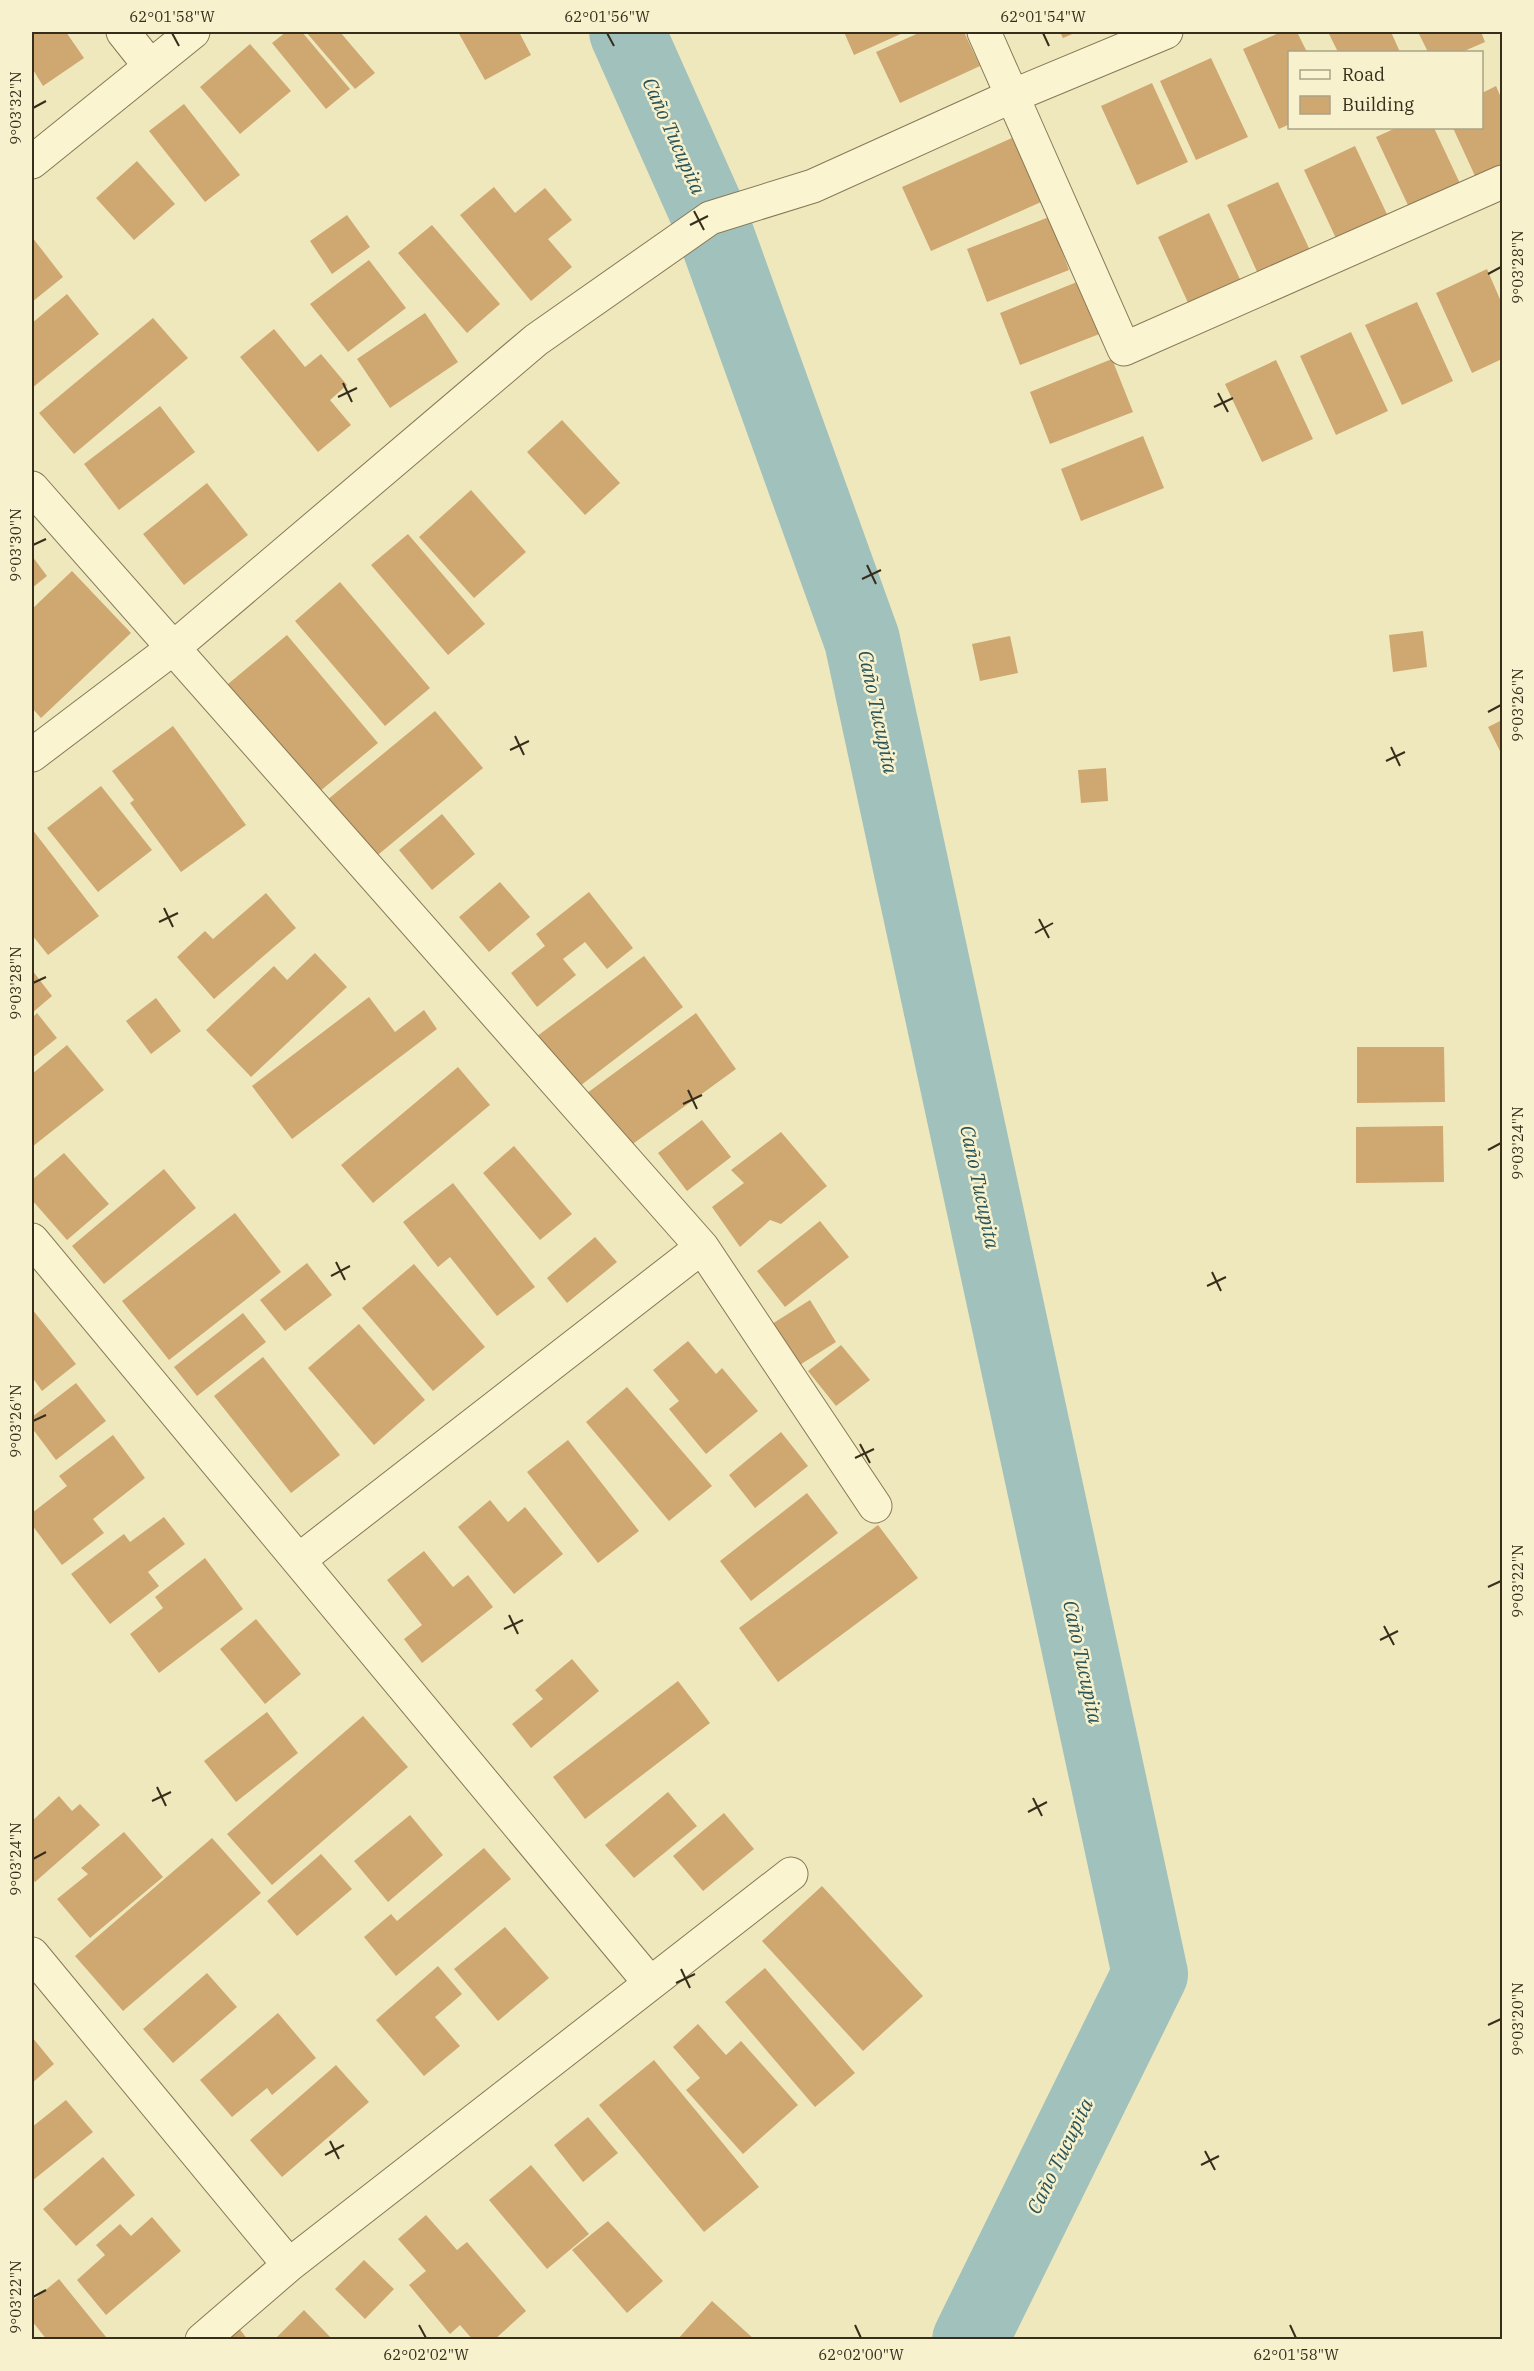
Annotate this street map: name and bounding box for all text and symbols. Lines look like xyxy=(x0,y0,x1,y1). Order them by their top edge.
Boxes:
text: 62°01'58"W xyxy=(129,7,215,26)
text: 62°01'56"W xyxy=(564,7,650,26)
text: 62°01'54"W xyxy=(1000,7,1086,26)
legend xyxy=(1288,51,1483,129)
text: Road xyxy=(1342,63,1385,86)
text: 9°03'32"N xyxy=(6,71,25,145)
water label: Caño Tucupita xyxy=(637,73,712,199)
text: Building xyxy=(1342,93,1414,116)
text: 9°03'28"N xyxy=(1508,230,1527,304)
text: 9°03'30"N xyxy=(6,508,25,582)
water label: Caño Tucupita xyxy=(852,648,905,776)
text: 9°03'26"N xyxy=(1508,668,1527,742)
text: 9°03'28"N xyxy=(6,946,25,1020)
text: 9°03'24"N xyxy=(1508,1106,1527,1180)
water label: Caño Tucupita xyxy=(954,1123,1007,1251)
text: 9°03'26"N xyxy=(6,1384,25,1458)
text: 9°03'22"N xyxy=(1508,1544,1527,1618)
water label: Caño Tucupita xyxy=(1057,1598,1110,1726)
text: 9°03'24"N xyxy=(6,1822,25,1896)
text: 9°03'20"N xyxy=(1508,1982,1527,2056)
water label: Caño Tucupita xyxy=(1020,2093,1099,2218)
text: 9°03'22"N xyxy=(6,2260,25,2334)
text: 62°02'02"W xyxy=(383,2345,469,2364)
text: 62°02'00"W xyxy=(818,2345,904,2364)
text: 62°01'58"W xyxy=(1253,2345,1339,2364)

